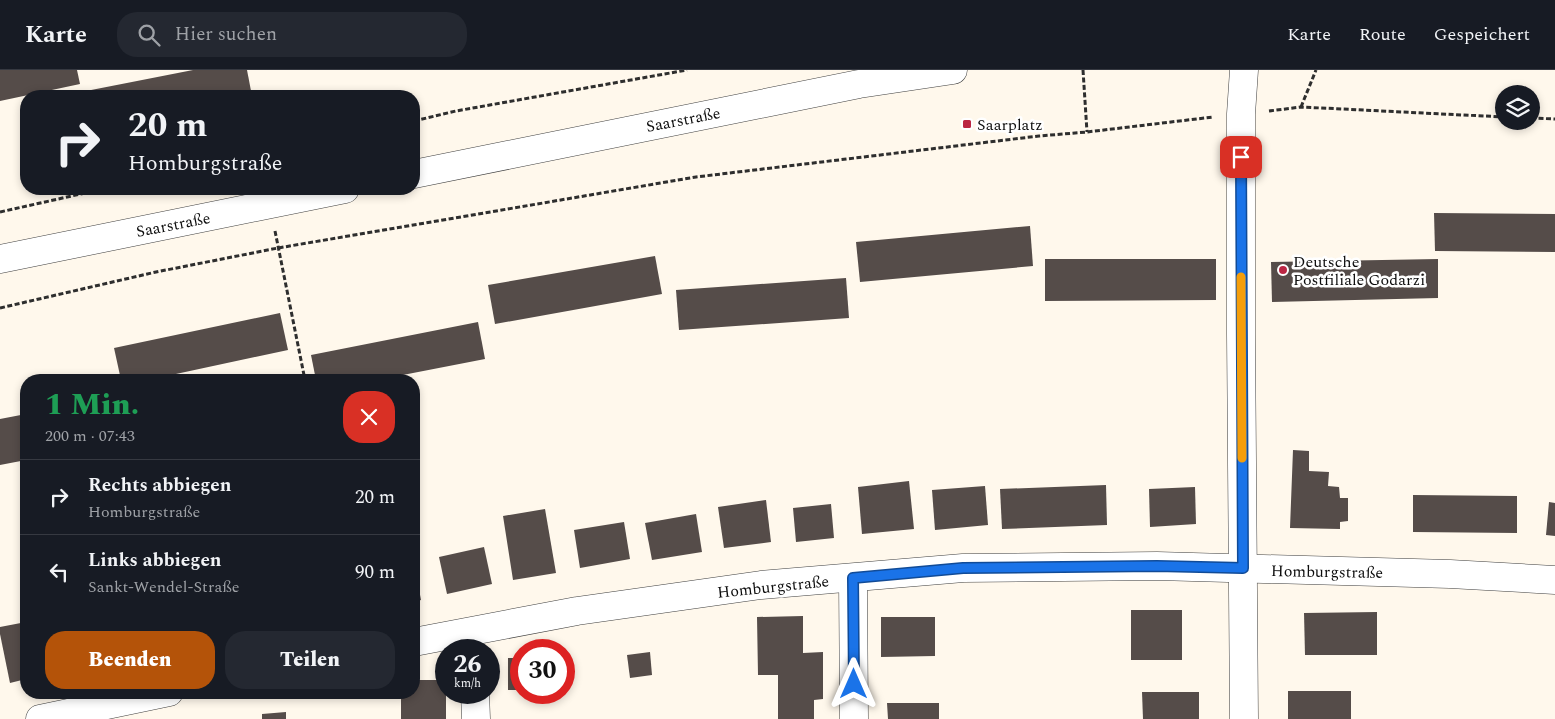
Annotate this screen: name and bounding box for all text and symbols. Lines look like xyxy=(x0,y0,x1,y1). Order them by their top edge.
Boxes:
search box xyxy=(117,12,467,57)
text: Karte xyxy=(25,17,87,53)
text: Hier suchen xyxy=(175,20,277,49)
icon: search xyxy=(135,21,163,49)
text: Karte xyxy=(1287,21,1331,48)
text: Route xyxy=(1359,21,1406,48)
text: Gespeichert xyxy=(1434,21,1530,48)
map controls xyxy=(1495,85,1540,130)
button: layers xyxy=(1495,85,1540,130)
text: 20 m xyxy=(128,99,208,152)
street label: Saarstraße xyxy=(644,101,722,139)
icon: right xyxy=(45,110,110,175)
place label: Saarplatz xyxy=(977,113,1043,137)
marker: Saarplatz xyxy=(961,118,973,130)
pin xyxy=(1220,136,1262,178)
icon: arrive xyxy=(1227,143,1255,171)
text: Homburgstraße xyxy=(128,147,283,180)
street label: Saarstraße xyxy=(134,206,212,244)
place label: Deutsche Postfiliale Godarzi xyxy=(1293,250,1425,292)
marker: Deutsche Postfiliale Godarzi xyxy=(1277,264,1289,276)
text: 1 Min. xyxy=(45,382,139,428)
button: close xyxy=(343,391,395,443)
text: 200 m · 07:43 xyxy=(45,424,135,448)
text: Rechts abbiegen xyxy=(88,471,232,500)
icon: right xyxy=(45,483,73,511)
text: 20 m xyxy=(355,483,395,512)
text: Homburgstraße xyxy=(88,500,200,524)
text: Links abbiegen xyxy=(88,546,222,575)
icon: left xyxy=(45,558,73,586)
text: 90 m xyxy=(355,558,395,587)
street label: Homburgstraße xyxy=(1271,559,1383,585)
street label: Homburgstraße xyxy=(716,569,830,605)
text: Sankt-Wendel-Straße xyxy=(88,575,240,599)
button: Beenden xyxy=(45,631,215,689)
button: Teilen xyxy=(225,631,395,689)
speed limit sign: 30 xyxy=(510,639,575,704)
text: 26 xyxy=(453,646,482,684)
position arrow xyxy=(827,657,879,709)
text: km/h xyxy=(454,674,481,693)

